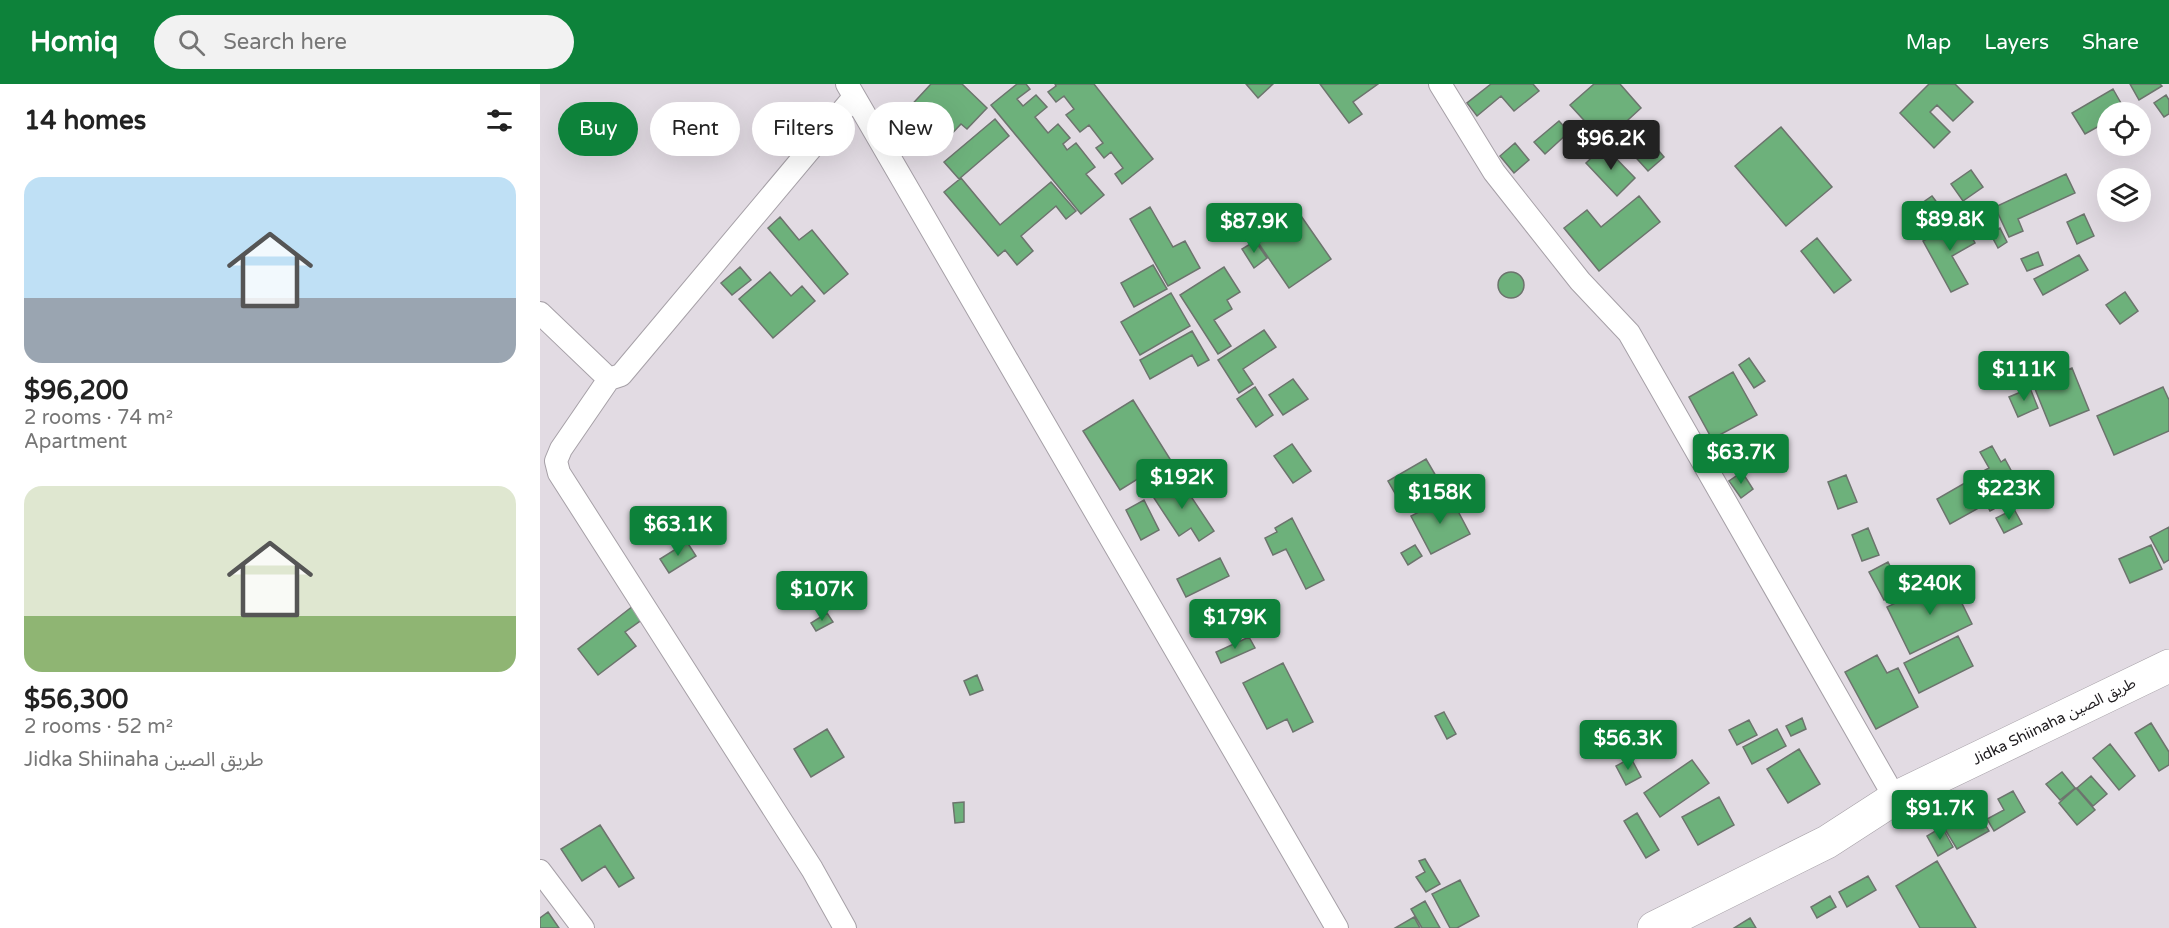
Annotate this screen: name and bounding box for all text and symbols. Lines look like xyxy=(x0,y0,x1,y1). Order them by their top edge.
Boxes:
search box xyxy=(154,15,574,69)
text: Homiq xyxy=(30,25,118,59)
icon: search xyxy=(175,26,208,59)
text: Search here xyxy=(223,29,347,55)
text: Map xyxy=(1906,30,1951,55)
text: Layers xyxy=(1984,30,2049,55)
text: Share xyxy=(2082,30,2139,55)
chip: Buy xyxy=(558,102,638,156)
chip: Rent xyxy=(650,102,740,156)
chip: Filters xyxy=(752,102,855,156)
chip: New xyxy=(867,102,954,156)
map controls xyxy=(2097,102,2151,222)
button: locate xyxy=(2097,102,2151,156)
icon: filters xyxy=(483,104,516,137)
text: 14 homes xyxy=(24,105,146,136)
pin: $96.2K xyxy=(1562,120,1660,171)
text: $96.2K xyxy=(1577,127,1645,151)
button: layers xyxy=(2097,168,2151,222)
pin: $89.8K xyxy=(1901,201,1999,252)
pin: $87.9K xyxy=(1205,203,1303,254)
text: $89.8K xyxy=(1916,208,1984,232)
text: $87.9K xyxy=(1220,210,1288,234)
icon: home xyxy=(216,216,324,324)
pin: $111K xyxy=(1982,351,2066,402)
text: $111K xyxy=(1992,358,2056,382)
text: $96,200 xyxy=(24,375,128,406)
text: 2 rooms · 74 m² xyxy=(24,406,173,430)
text: Apartment xyxy=(24,430,127,454)
pin: $63.7K xyxy=(1692,434,1790,485)
text: $63.7K xyxy=(1707,441,1775,465)
pin: $192K xyxy=(1140,459,1224,510)
text: $192K xyxy=(1150,466,1214,490)
pin: $223K xyxy=(1967,470,2051,521)
pin: $158K xyxy=(1398,474,1482,525)
text: $223K xyxy=(1977,477,2041,501)
text: $158K xyxy=(1408,481,1472,505)
pin: $63.1K xyxy=(629,506,727,557)
text: $63.1K xyxy=(644,513,712,537)
icon: home xyxy=(216,525,324,633)
pin: $240K xyxy=(1888,565,1972,616)
pin: $107K xyxy=(780,571,864,622)
text: $240K xyxy=(1898,572,1962,596)
text: $107K xyxy=(790,578,854,602)
pin: $179K xyxy=(1193,599,1277,650)
text: $179K xyxy=(1203,606,1267,630)
street label: Jidka Shiinaha طريق الصين xyxy=(1969,674,2139,769)
text: $56,300 xyxy=(24,684,128,715)
text: 2 rooms · 52 m² xyxy=(24,715,173,739)
pin: $56.3K xyxy=(1579,720,1677,771)
text: $56.3K xyxy=(1594,727,1662,751)
text: Jidka Shiinaha طريق الصين xyxy=(24,748,264,772)
pin: $91.7K xyxy=(1891,790,1989,841)
text: $91.7K xyxy=(1906,797,1974,821)

